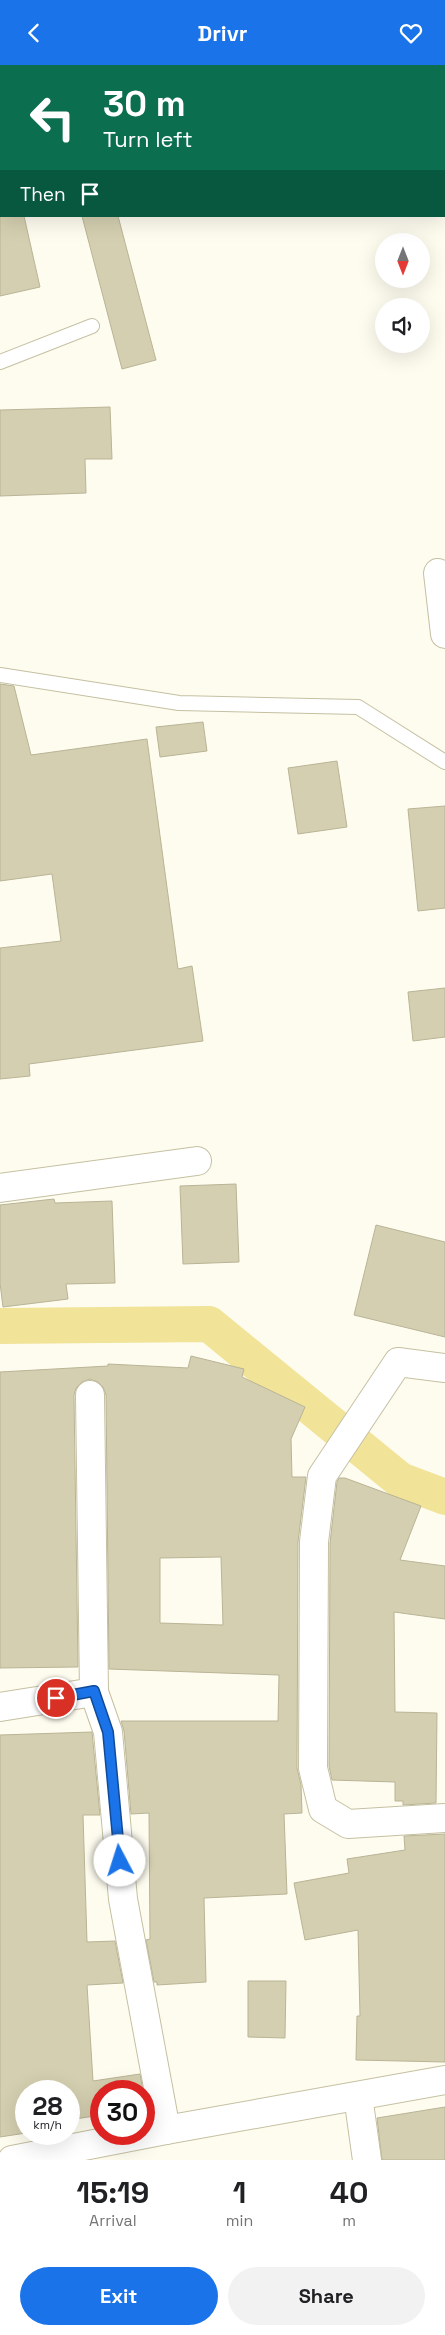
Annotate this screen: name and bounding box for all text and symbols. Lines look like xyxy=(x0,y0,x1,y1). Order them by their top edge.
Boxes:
icon: back xyxy=(20,19,48,47)
text: Drivr xyxy=(198,19,247,47)
icon: heart xyxy=(397,19,425,47)
text: 30 m xyxy=(103,82,186,126)
icon: left xyxy=(20,85,85,150)
text: Turn left xyxy=(103,125,193,153)
icon: arrive xyxy=(76,180,104,208)
text: Then xyxy=(20,182,66,207)
north arrow xyxy=(375,233,430,287)
map controls xyxy=(375,233,430,353)
button: sound xyxy=(375,298,430,353)
pin xyxy=(35,1677,77,1719)
icon: arrive xyxy=(42,1684,70,1712)
position arrow xyxy=(93,1834,145,1886)
speed limit sign: 30 xyxy=(90,2080,155,2145)
text: 28 xyxy=(33,2090,62,2122)
text: km/h xyxy=(33,2117,62,2133)
text: 15:19 xyxy=(77,2173,149,2212)
text: 1 xyxy=(233,2173,246,2212)
text: 40 xyxy=(330,2173,368,2212)
text: Arrival xyxy=(89,2210,137,2231)
text: min xyxy=(226,2210,253,2231)
text: m xyxy=(342,2210,356,2231)
button: Exit xyxy=(20,2267,218,2325)
button: Share xyxy=(228,2267,425,2325)

